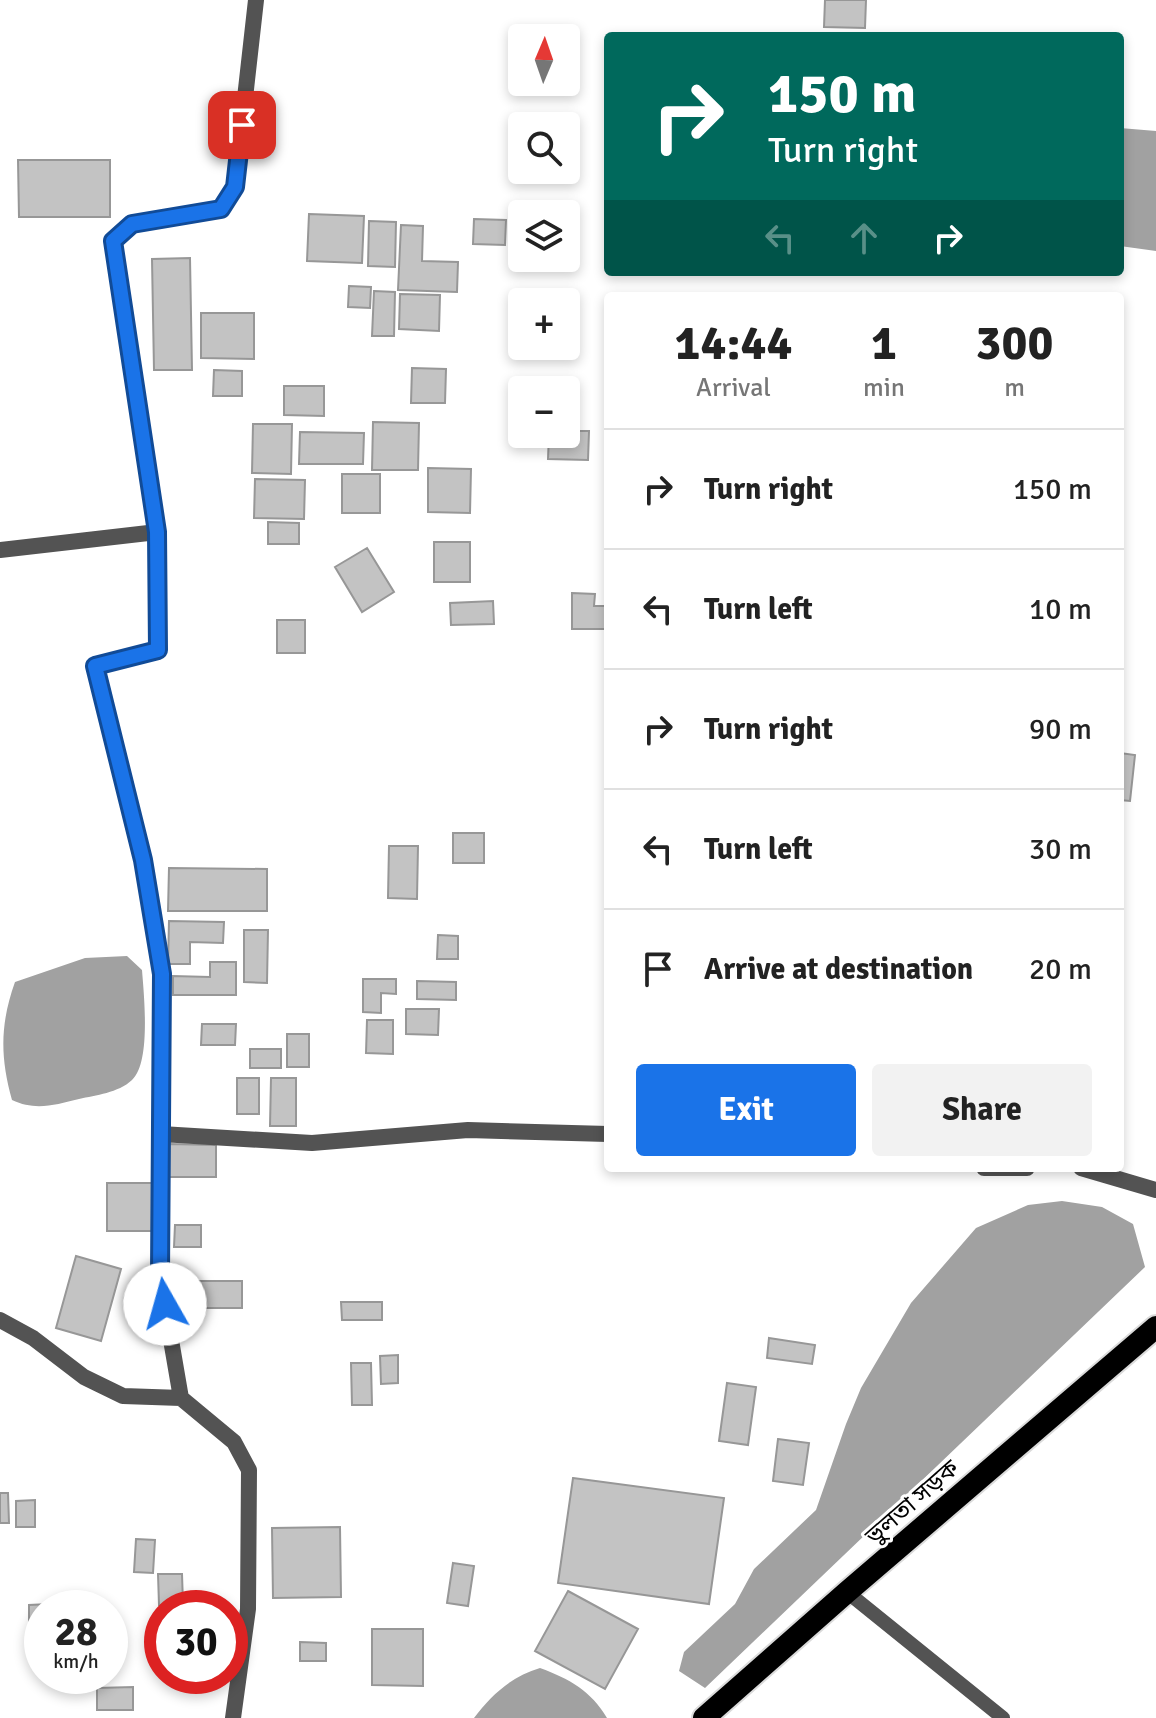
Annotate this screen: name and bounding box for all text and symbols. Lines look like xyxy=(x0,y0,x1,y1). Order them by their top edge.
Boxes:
north arrow xyxy=(508,24,580,96)
map controls xyxy=(508,24,580,448)
text: 150 m xyxy=(768,59,916,128)
icon: right xyxy=(636,64,740,168)
pin xyxy=(208,91,276,159)
icon: arrive xyxy=(220,103,264,147)
button: search xyxy=(508,112,580,184)
text: Turn right xyxy=(768,128,918,173)
button: layers xyxy=(508,200,580,272)
icon: left xyxy=(758,216,802,260)
icon: ahead xyxy=(842,216,886,260)
icon: right xyxy=(926,216,970,260)
button: + xyxy=(508,288,580,360)
text: 14:44 xyxy=(675,314,792,373)
text: 1 xyxy=(871,314,897,373)
text: 300 xyxy=(976,314,1053,373)
text: Arrival xyxy=(696,372,771,404)
text: min xyxy=(863,372,905,404)
text: m xyxy=(1004,372,1025,404)
button: − xyxy=(508,376,580,448)
icon: right xyxy=(636,467,680,511)
text: Turn right xyxy=(704,471,833,508)
text: 150 m xyxy=(1013,471,1092,508)
icon: left xyxy=(636,587,680,631)
text: Turn left xyxy=(704,591,813,628)
text: 10 m xyxy=(1029,591,1092,628)
icon: right xyxy=(636,707,680,751)
text: Turn right xyxy=(704,711,833,748)
text: 90 m xyxy=(1029,711,1092,748)
icon: left xyxy=(636,827,680,871)
text: Turn left xyxy=(704,831,813,868)
text: 30 m xyxy=(1029,831,1092,868)
icon: arrive xyxy=(636,947,680,991)
text: Arrive at destination xyxy=(704,951,973,988)
text: 20 m xyxy=(1029,951,1092,988)
button: Exit xyxy=(636,1064,856,1156)
button: Share xyxy=(872,1064,1092,1156)
position arrow xyxy=(123,1262,207,1346)
street label: ভুলতা সড়ক xyxy=(858,1453,965,1552)
speed limit sign: 30 xyxy=(144,1590,248,1694)
text: 28 xyxy=(54,1607,98,1657)
text: km/h xyxy=(53,1649,99,1674)

